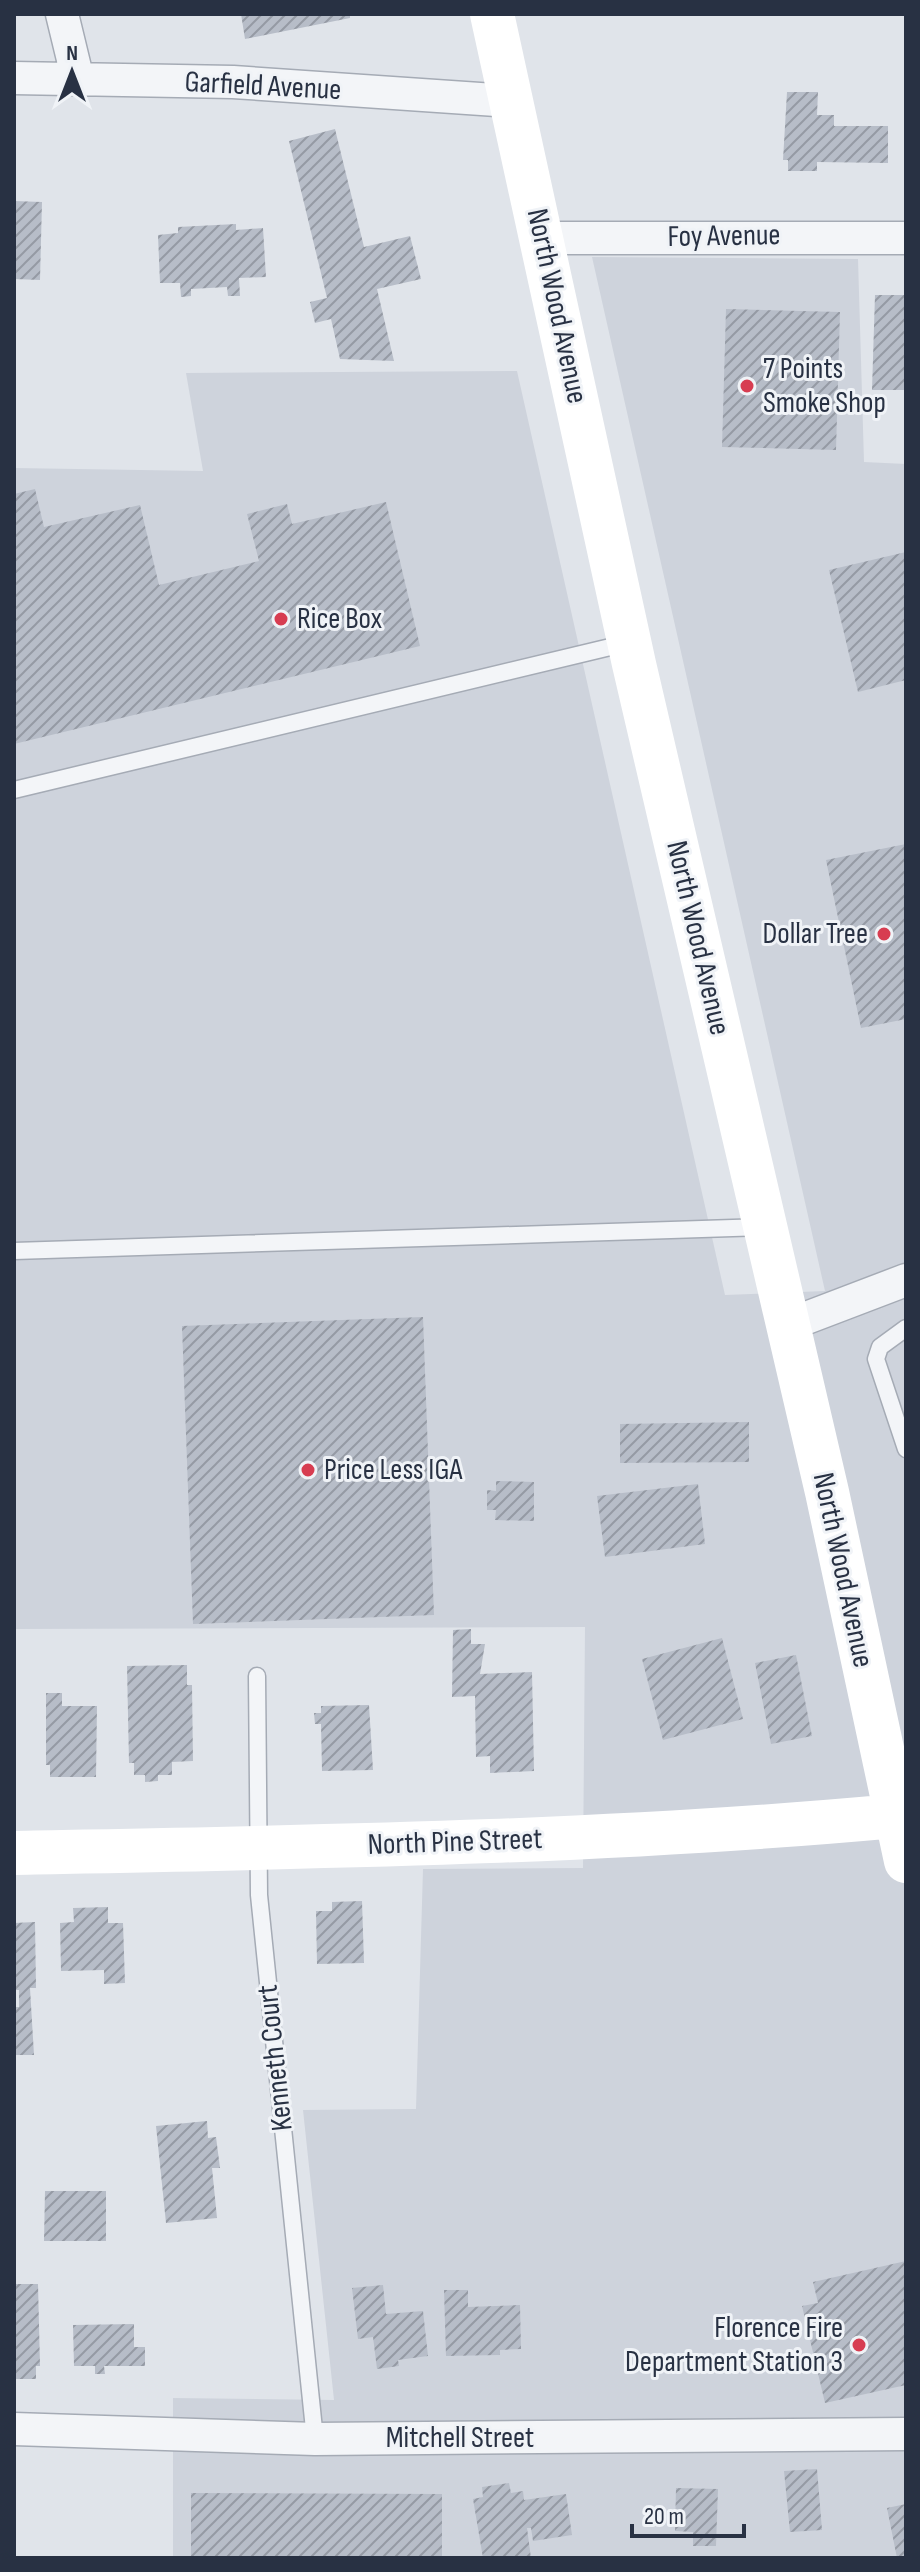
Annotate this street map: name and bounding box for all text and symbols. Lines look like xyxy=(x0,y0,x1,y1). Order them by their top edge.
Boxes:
north arrow xyxy=(32,32,112,112)
text: N xyxy=(66,40,78,67)
street label: Garfield Avenue xyxy=(184,64,342,108)
street label: North Wood Avenue xyxy=(519,205,595,407)
street label: Foy Avenue xyxy=(667,217,781,255)
place label: 7 Points Smoke Shop xyxy=(763,351,886,421)
marker: 7 Points Smoke Shop xyxy=(738,377,756,395)
place label: Rice Box xyxy=(297,601,382,637)
marker: Rice Box xyxy=(272,610,290,628)
street label: North Wood Avenue xyxy=(658,837,738,1039)
place label: Dollar Tree xyxy=(762,916,868,952)
marker: Dollar Tree xyxy=(875,925,893,943)
place label: Price Less IGA xyxy=(324,1452,462,1488)
marker: Price Less IGA xyxy=(299,1461,317,1479)
street label: North Wood Avenue xyxy=(805,1469,881,1671)
street label: North Pine Street xyxy=(367,1821,543,1863)
street label: Kenneth Court xyxy=(249,1983,301,2133)
place label: Florence Fire Department Station 3 xyxy=(625,2310,843,2380)
marker: Florence Fire Department Station 3 xyxy=(850,2336,868,2354)
street label: Mitchell Street xyxy=(386,2420,534,2456)
scale bar xyxy=(632,2488,744,2538)
text: 20 m xyxy=(644,2502,684,2531)

